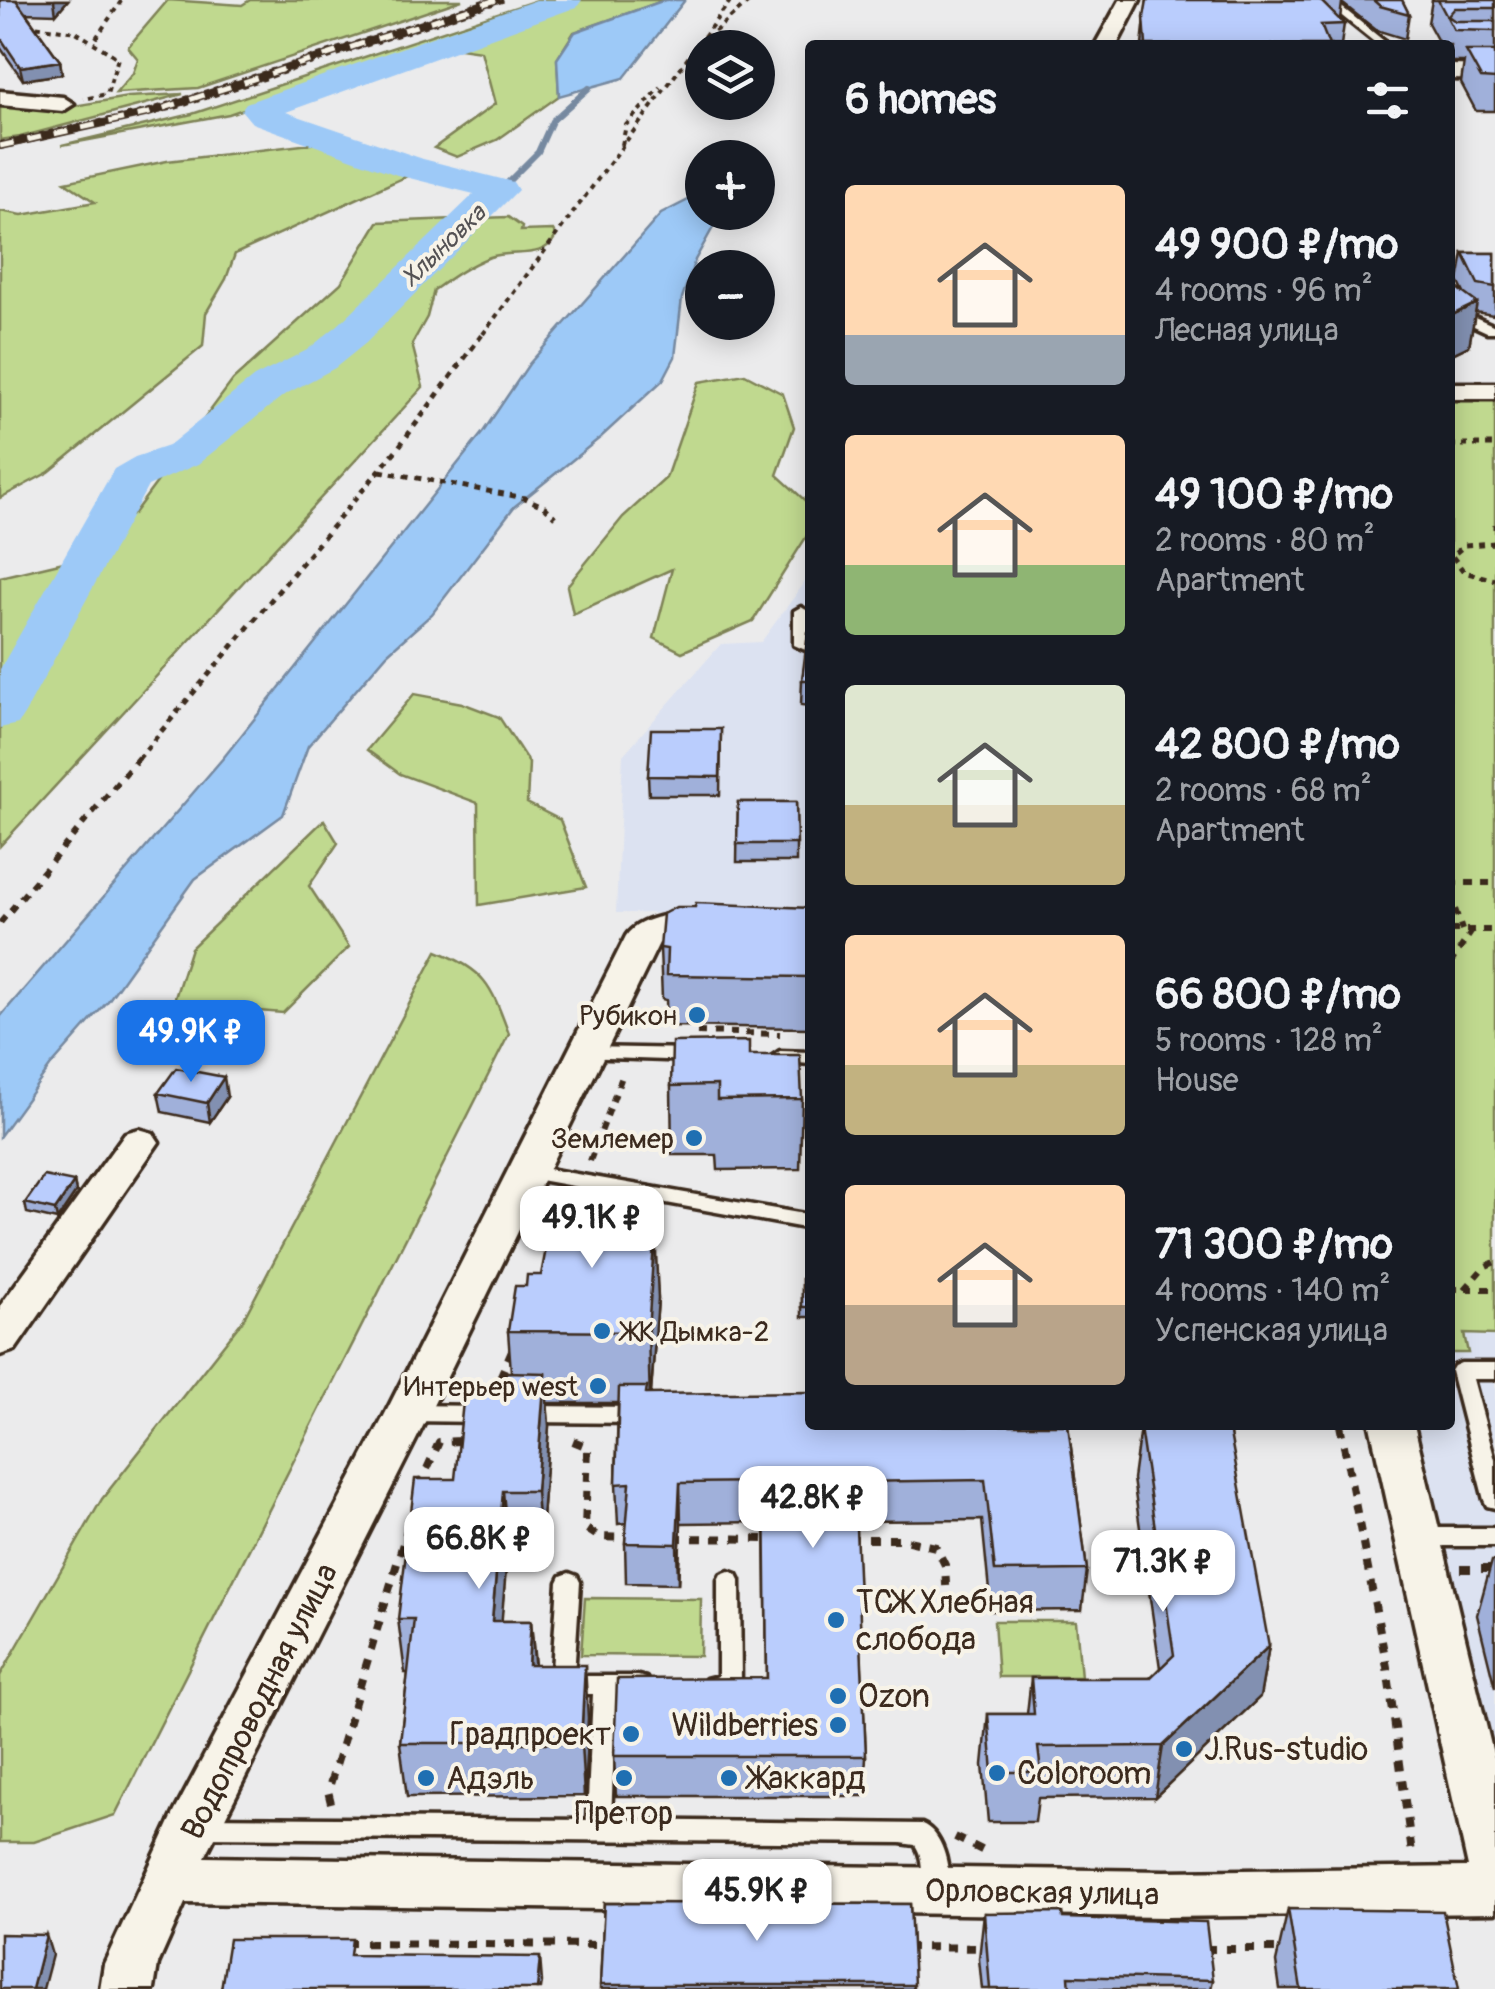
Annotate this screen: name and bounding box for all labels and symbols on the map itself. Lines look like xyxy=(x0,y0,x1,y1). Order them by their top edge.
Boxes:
water label: Хлыновка xyxy=(395,197,494,294)
place label: Рубикон xyxy=(579,999,677,1034)
pin: 49.9K ₽ xyxy=(99,1000,283,1085)
marker: Рубикон xyxy=(686,1004,708,1026)
place label: Землемер xyxy=(551,1122,674,1157)
marker: Землемер xyxy=(683,1127,705,1149)
pin: 49.1K ₽ xyxy=(500,1186,684,1271)
place label: ЖК Дымка-2 xyxy=(618,1315,769,1350)
marker: ЖК Дымка-2 xyxy=(591,1320,613,1342)
place label: Интерьер west xyxy=(404,1370,579,1405)
marker: Интерьер west xyxy=(587,1375,609,1397)
pin: 42.8K ₽ xyxy=(721,1466,905,1551)
pin: 66.8K ₽ xyxy=(387,1507,571,1592)
pin: 71.3K ₽ xyxy=(1071,1530,1255,1615)
street label: Водопроводная улица xyxy=(173,1557,347,1846)
place label: ТСЖ Хлебная слобода xyxy=(856,1583,1034,1660)
marker: ТСЖ Хлебная слобода xyxy=(825,1609,847,1631)
place label: Ozon xyxy=(858,1677,930,1717)
marker: Ozon xyxy=(827,1685,849,1707)
place label: Wildberries xyxy=(672,1706,818,1746)
marker: Wildberries xyxy=(827,1714,849,1736)
place label: Градпроект xyxy=(450,1715,611,1755)
marker: Градпроект xyxy=(620,1723,642,1745)
place label: J.Rus-studio xyxy=(1204,1730,1368,1770)
marker: J.Rus-studio xyxy=(1173,1738,1195,1760)
place label: Coloroom xyxy=(1017,1754,1151,1794)
place label: Адэль xyxy=(446,1759,535,1799)
place label: Жаккард xyxy=(744,1759,865,1799)
marker: Coloroom xyxy=(986,1762,1008,1784)
marker: Адэль xyxy=(415,1767,437,1789)
marker: Претор xyxy=(613,1767,635,1789)
marker: Жаккард xyxy=(718,1767,740,1789)
place label: Претор xyxy=(575,1794,673,1834)
pin: 45.9K ₽ xyxy=(665,1859,849,1944)
street label: Орловская улица xyxy=(924,1871,1160,1915)

